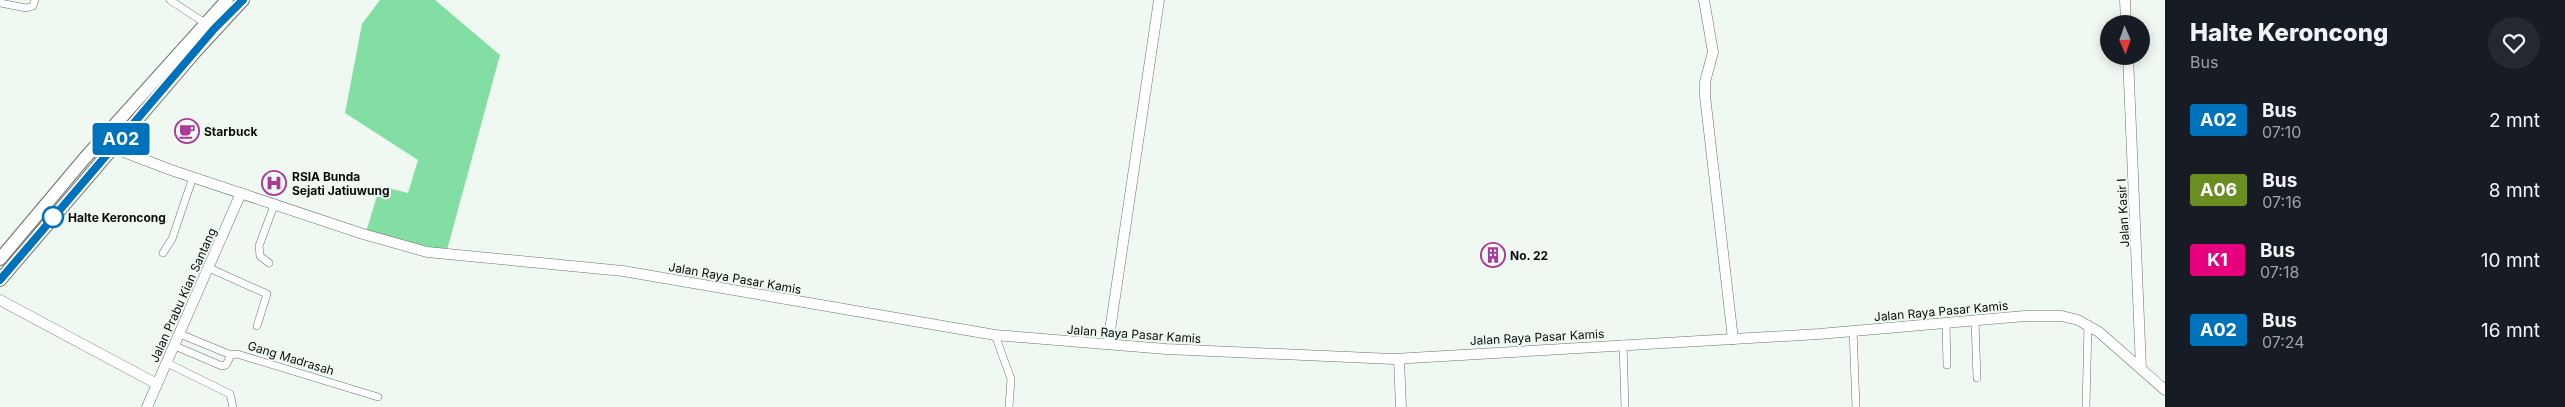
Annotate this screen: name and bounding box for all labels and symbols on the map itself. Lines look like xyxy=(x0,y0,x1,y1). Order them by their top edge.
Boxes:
north arrow xyxy=(2100,15,2150,65)
cafe icon: Starbuck xyxy=(174,118,200,144)
line badge: A02 xyxy=(92,123,150,155)
place label: Starbuck xyxy=(204,124,257,139)
place label: RSIA Bunda Sejati Jatiuwung xyxy=(292,169,390,198)
hospital icon: RSIA Bunda Sejati Jatiuwung xyxy=(261,170,287,196)
street label: Jalan Kasir I xyxy=(2114,178,2132,248)
marker: Halte Keroncong xyxy=(42,206,64,228)
place label: Halte Keroncong xyxy=(68,210,166,225)
street label: Jalan Prabu Kian Santang xyxy=(147,225,219,365)
building icon: No. 22 xyxy=(1480,242,1506,268)
place label: No. 22 xyxy=(1510,248,1548,263)
street label: Jalan Raya Pasar Kamis xyxy=(667,259,803,297)
street label: Jalan Raya Pasar Kamis xyxy=(1873,298,2009,324)
street label: Jalan Raya Pasar Kamis xyxy=(1066,322,1202,346)
street label: Jalan Raya Pasar Kamis xyxy=(1469,326,1605,348)
street label: Gang Madrasah xyxy=(246,338,336,378)

